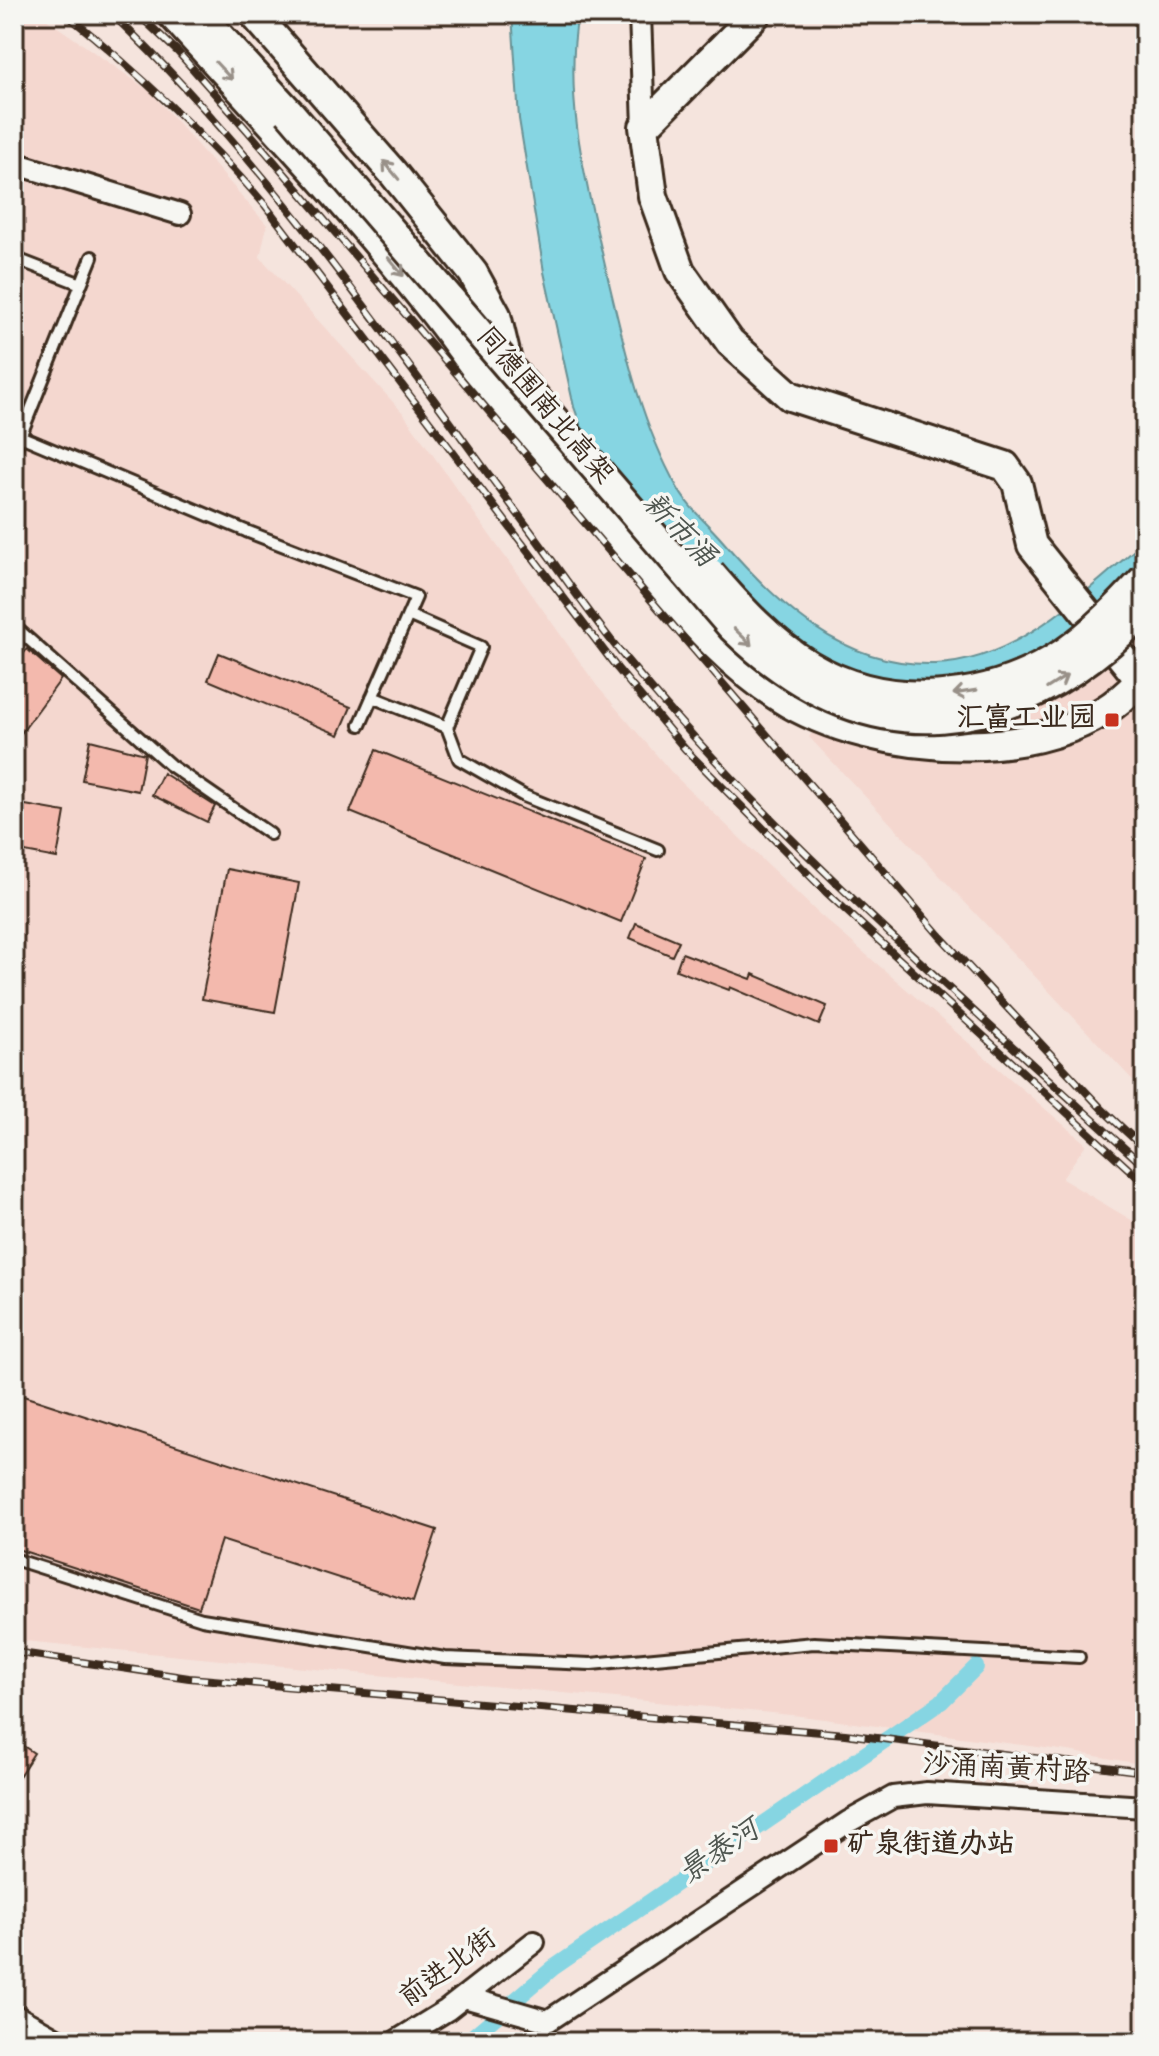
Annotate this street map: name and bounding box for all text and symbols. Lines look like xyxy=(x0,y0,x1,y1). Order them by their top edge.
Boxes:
one-way arrow xyxy=(215,61,233,81)
one-way arrow xyxy=(382,160,400,180)
one-way arrow xyxy=(387,256,405,276)
street label: 同德围南北高架 xyxy=(467,320,620,493)
water label: 新市涌 xyxy=(633,486,723,577)
one-way arrow xyxy=(732,627,752,647)
one-way arrow xyxy=(1045,673,1068,689)
one-way arrow xyxy=(953,686,978,701)
place label: 汇富工业园 xyxy=(956,702,1096,737)
marker: 汇富工业园 xyxy=(1103,711,1121,729)
street label: 沙涌南黄村路 xyxy=(921,1748,1091,1792)
water label: 景泰河 xyxy=(673,1810,772,1894)
place label: 矿泉街道办站 xyxy=(847,1828,1015,1863)
marker: 矿泉街道办站 xyxy=(822,1837,840,1855)
street label: 前进北街 xyxy=(393,1923,504,2016)

